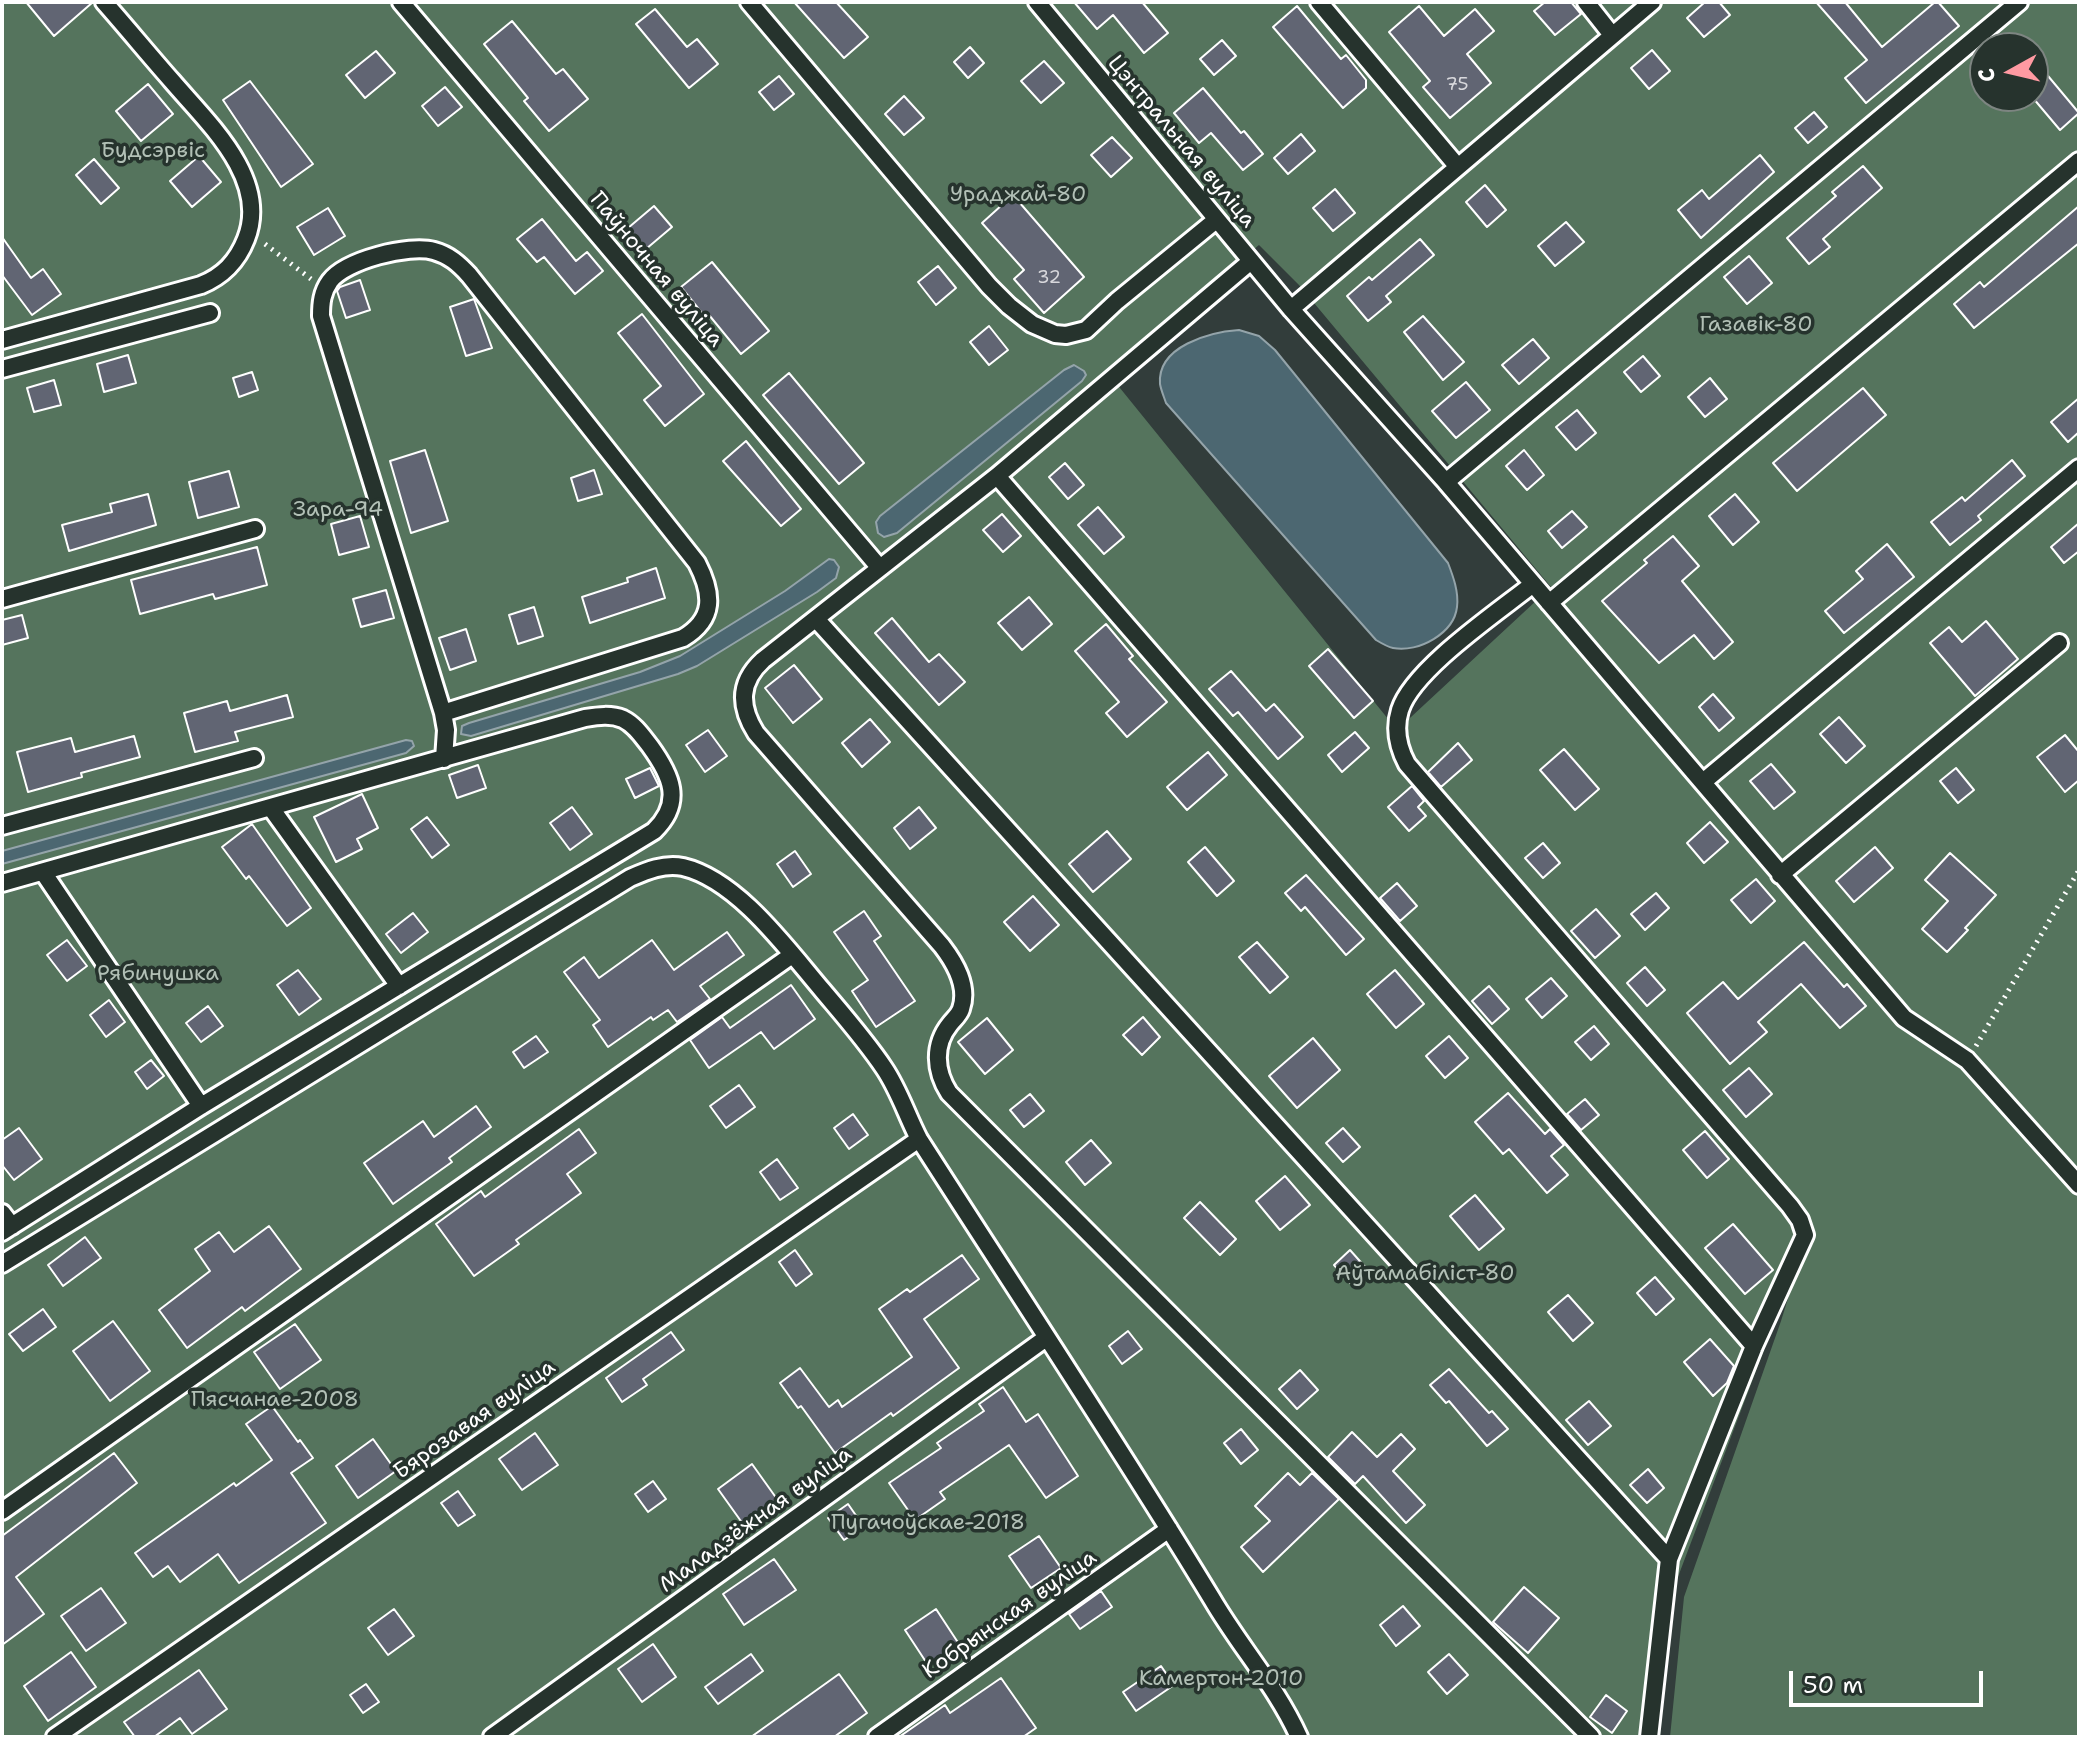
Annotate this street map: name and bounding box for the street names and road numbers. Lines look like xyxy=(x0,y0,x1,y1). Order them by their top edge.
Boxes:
street label: Цэнтральная вуліца xyxy=(1101,51,1261,233)
street label: Паўночная вуліца xyxy=(583,187,729,353)
street label: Бярозавая вуліца xyxy=(389,1354,561,1486)
street label: Маладзёжная вуліца xyxy=(655,1441,857,1599)
street label: Кобрынская вуліца xyxy=(918,1545,1102,1685)

